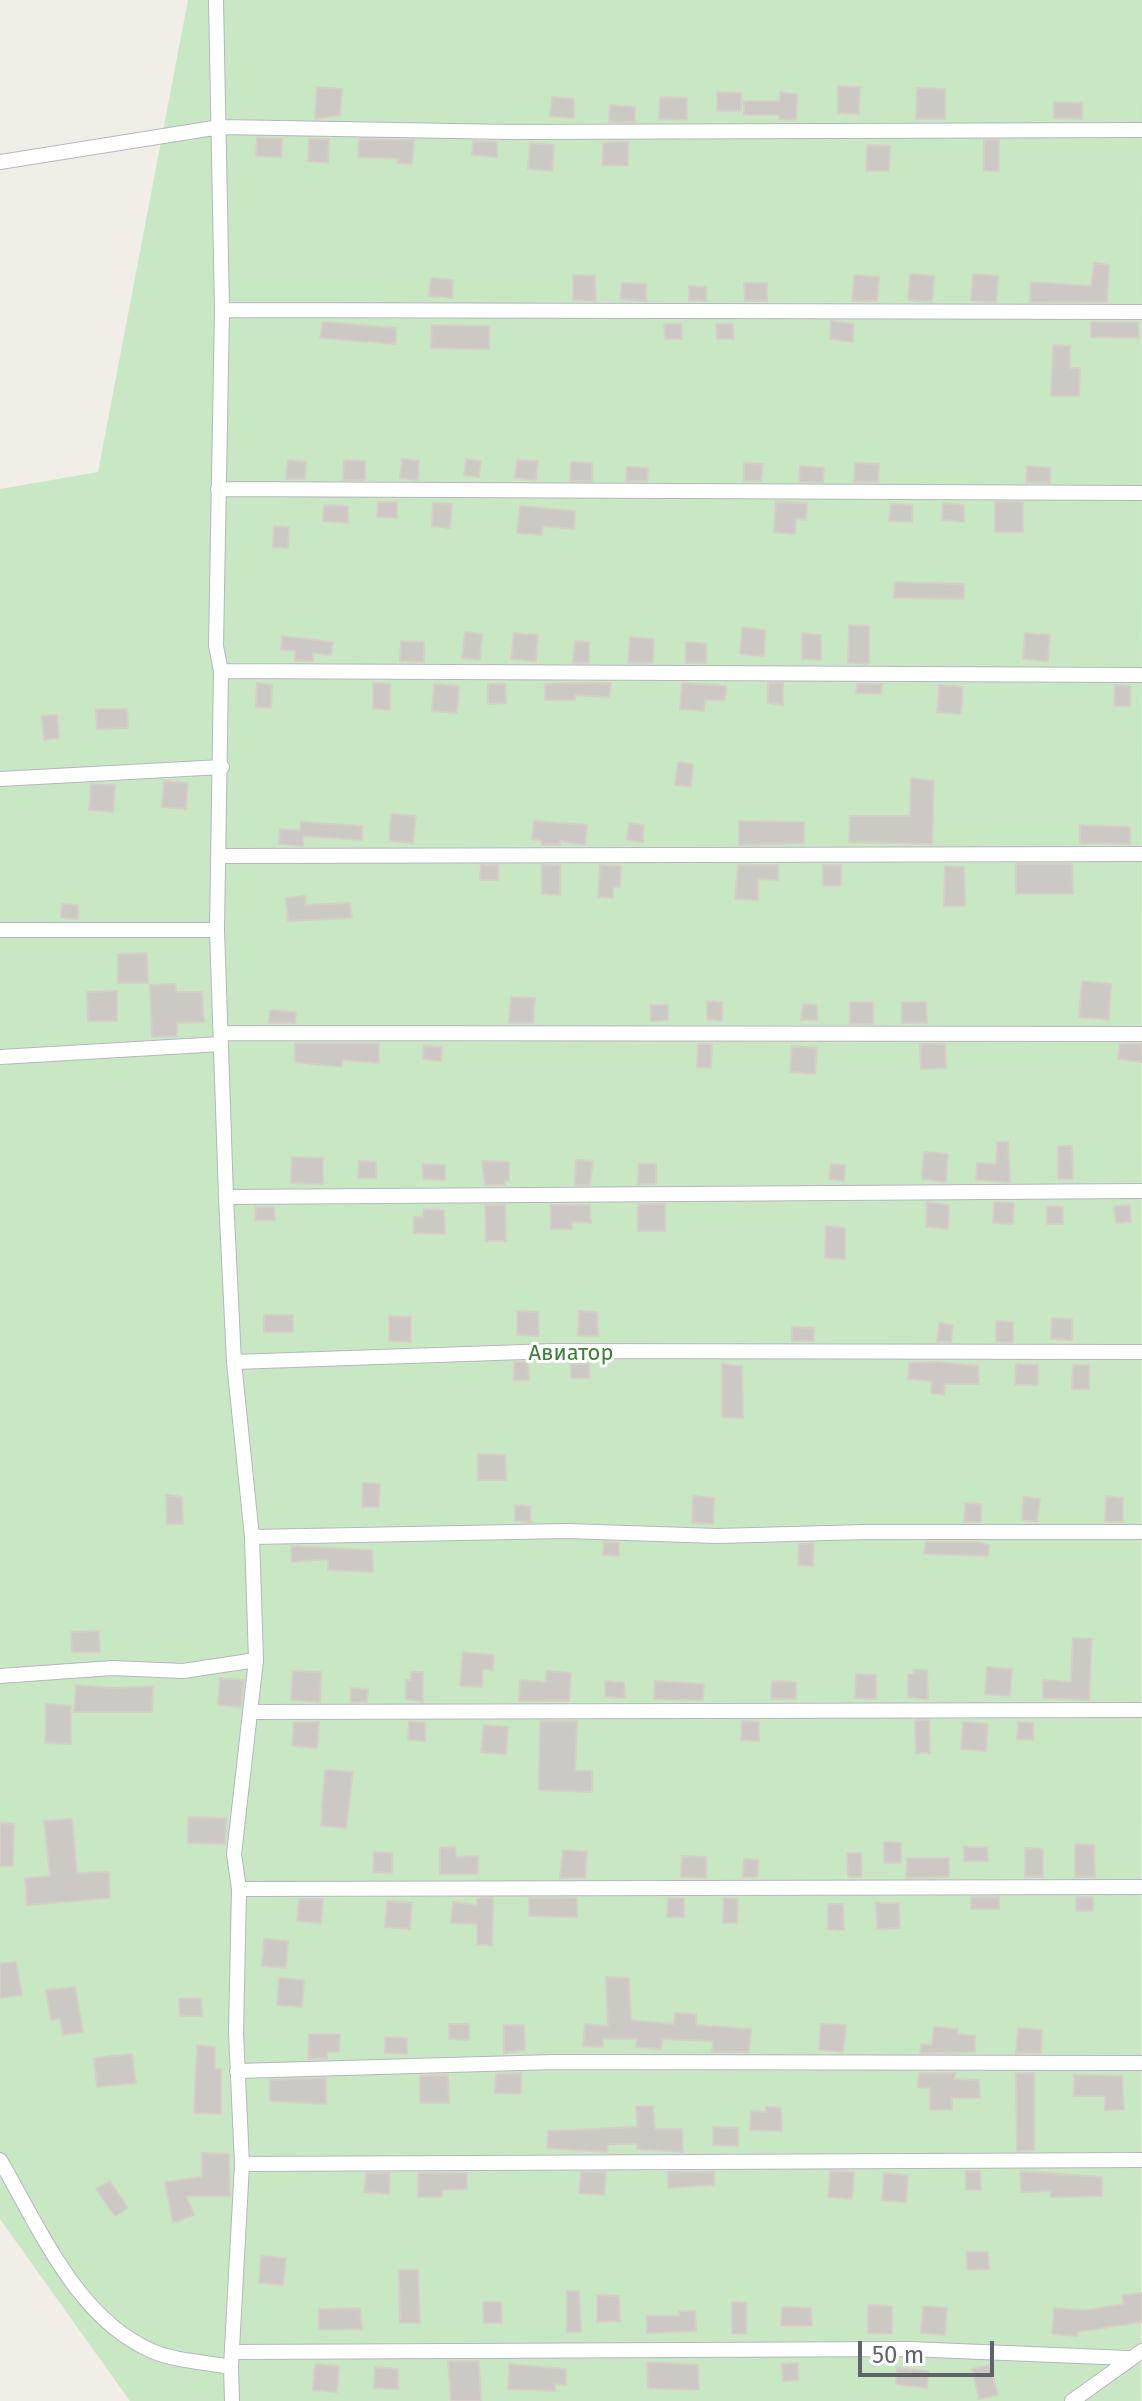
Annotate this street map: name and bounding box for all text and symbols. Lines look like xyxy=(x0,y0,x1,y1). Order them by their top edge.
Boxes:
park label: Авиатор xyxy=(528,1341,614,1367)
scale bar xyxy=(862,2325,998,2375)
text: 50 m xyxy=(872,2341,924,2369)

